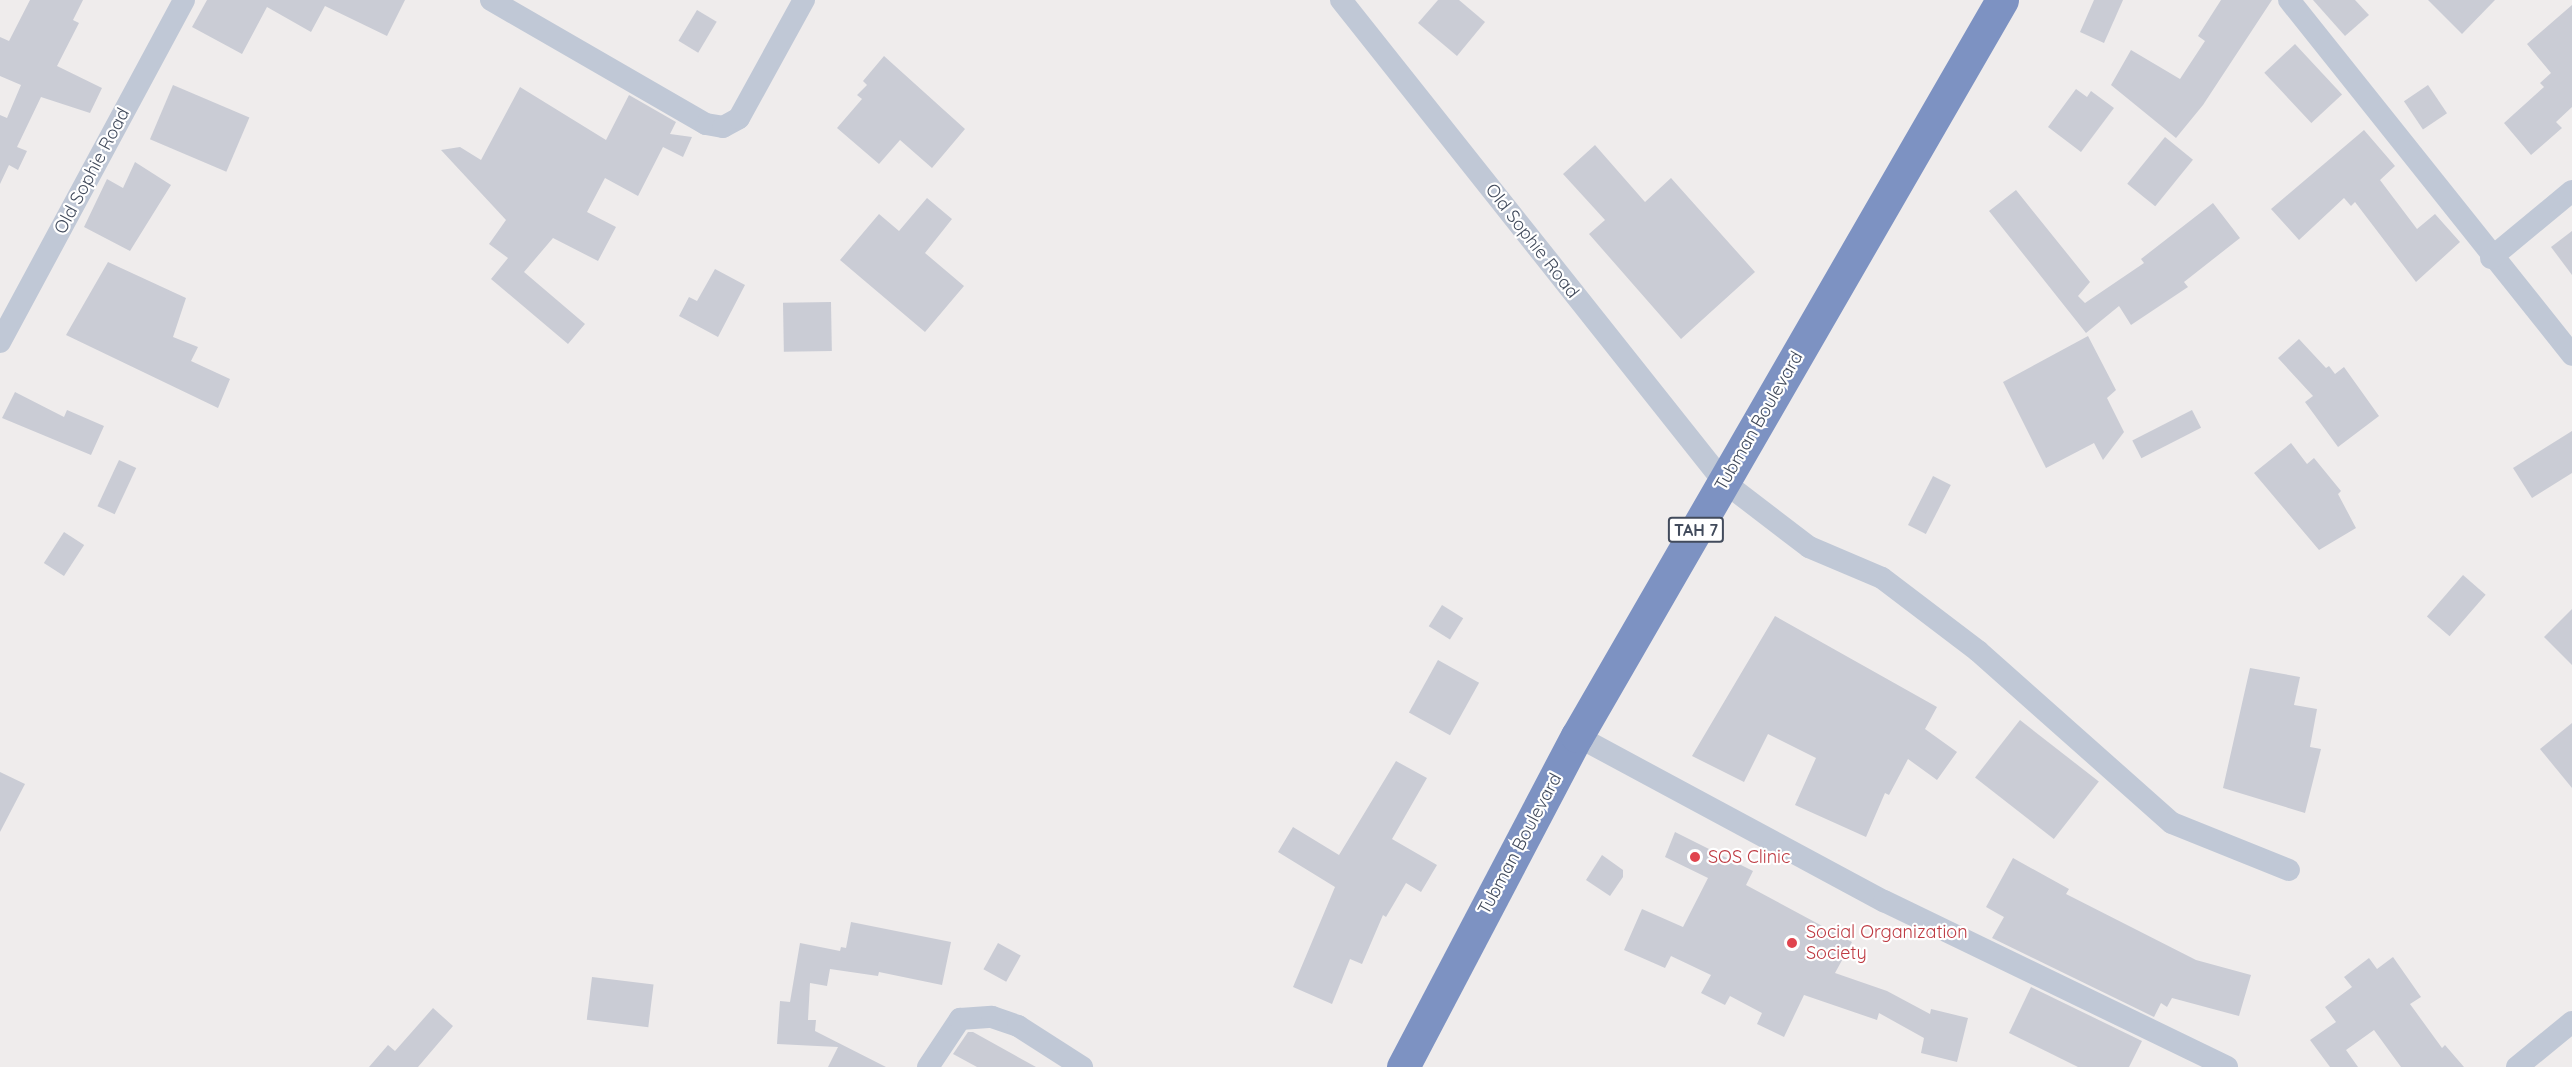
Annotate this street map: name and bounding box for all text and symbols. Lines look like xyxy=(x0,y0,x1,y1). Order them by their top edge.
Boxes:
street label: Old Sophie Road xyxy=(50,104,134,238)
street label: Old Sophie Road xyxy=(1481,179,1583,303)
street label: Tubman Boulevard xyxy=(1710,348,1808,494)
road number: TAH 7 xyxy=(1668,517,1724,543)
street label: Tubman Boulevard xyxy=(1474,770,1566,918)
place label: SOS Clinic xyxy=(1708,846,1790,868)
marker: SOS Clinic xyxy=(1686,848,1704,866)
place label: Social Organization Society xyxy=(1806,922,1968,964)
marker: Social Organization Society xyxy=(1783,934,1801,952)

